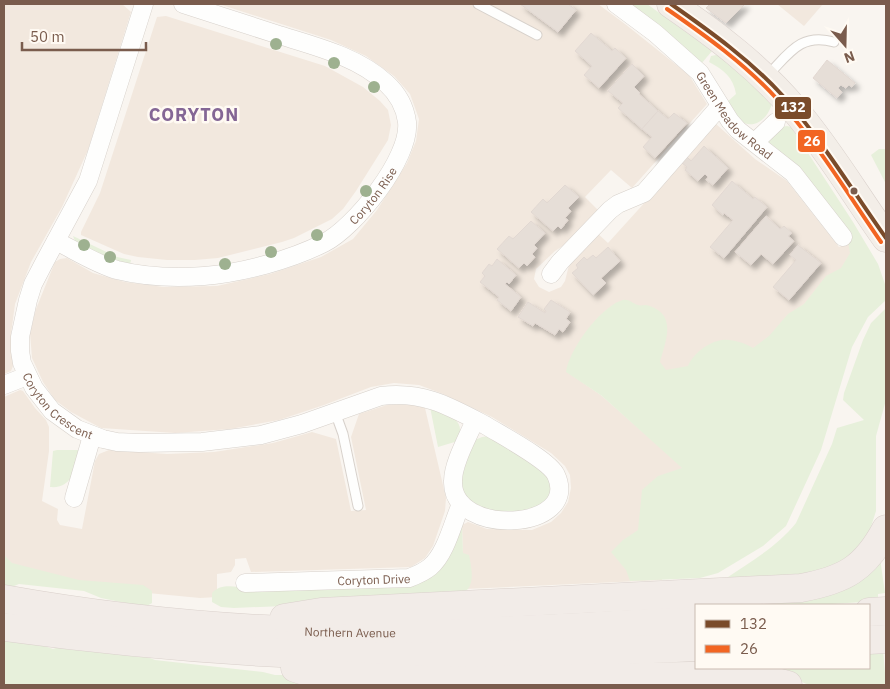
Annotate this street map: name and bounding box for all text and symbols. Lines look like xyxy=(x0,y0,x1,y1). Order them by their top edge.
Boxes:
scale bar xyxy=(22,20,146,52)
north arrow xyxy=(820,20,870,70)
text: 50 m xyxy=(30,27,65,46)
text: N xyxy=(842,47,857,67)
street label: Green Meadow Road xyxy=(693,68,776,162)
line badge: 132 xyxy=(774,96,812,120)
text: 132 xyxy=(780,98,806,116)
district label: CORYTON xyxy=(149,103,239,126)
line badge: 26 xyxy=(797,129,826,153)
text: 26 xyxy=(804,132,820,150)
street label: Coryton Rise xyxy=(346,164,400,227)
unlabelled marker xyxy=(849,186,859,196)
street label: Coryton Crescent xyxy=(20,370,95,442)
street label: Coryton Drive xyxy=(337,570,411,588)
legend xyxy=(695,604,870,669)
text: 132 xyxy=(740,614,767,633)
street label: Northern Avenue xyxy=(304,623,396,640)
text: 26 xyxy=(740,639,758,658)

